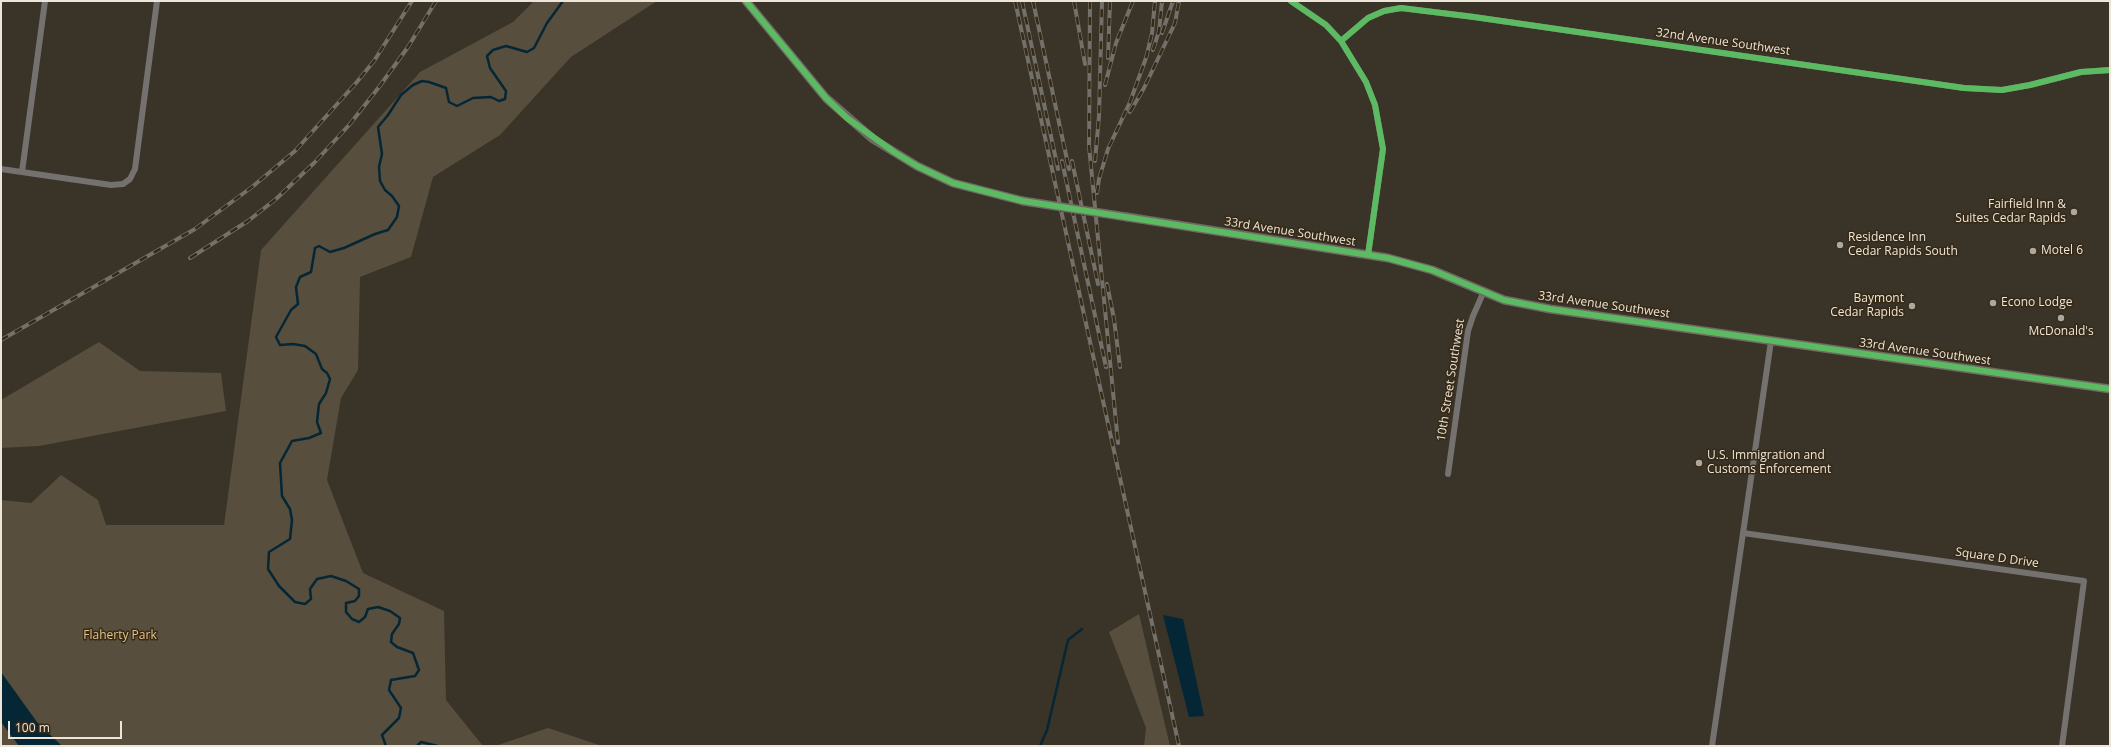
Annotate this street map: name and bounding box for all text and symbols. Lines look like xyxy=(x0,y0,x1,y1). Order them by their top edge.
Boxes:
street label: 32nd Avenue Southwest xyxy=(1655,25,1791,59)
place label: Fairfield Inn & Suites Cedar Rapids xyxy=(1955,198,2066,226)
marker: Fairfield Inn & Suites Cedar Rapids xyxy=(2069,207,2079,217)
street label: 33rd Avenue Southwest xyxy=(1223,215,1357,249)
place label: Residence Inn Cedar Rapids South xyxy=(1848,231,1958,259)
marker: Residence Inn Cedar Rapids South xyxy=(1835,240,1845,250)
place label: Motel 6 xyxy=(2041,244,2083,258)
marker: Motel 6 xyxy=(2028,246,2038,256)
street label: 33rd Avenue Southwest xyxy=(1537,289,1671,321)
place label: Baymont Cedar Rapids xyxy=(1830,292,1904,320)
place label: Econo Lodge xyxy=(2001,296,2072,310)
marker: Econo Lodge xyxy=(1988,298,1998,308)
marker: Baymont Cedar Rapids xyxy=(1907,301,1917,311)
marker: McDonald's xyxy=(2056,313,2066,323)
street label: 10th Street Southwest xyxy=(1434,318,1468,442)
place label: McDonald's xyxy=(2028,325,2094,339)
street label: 33rd Avenue Southwest xyxy=(1858,336,1992,368)
place label: U.S. Immigration and Customs Enforcement xyxy=(1707,449,1831,477)
marker: U.S. Immigration and Customs Enforcement xyxy=(1694,458,1704,468)
street label: Square D Drive xyxy=(1954,545,2040,571)
park label: Flaherty Park xyxy=(83,629,157,643)
scale bar xyxy=(10,713,124,739)
text: 100 m xyxy=(15,719,50,736)

